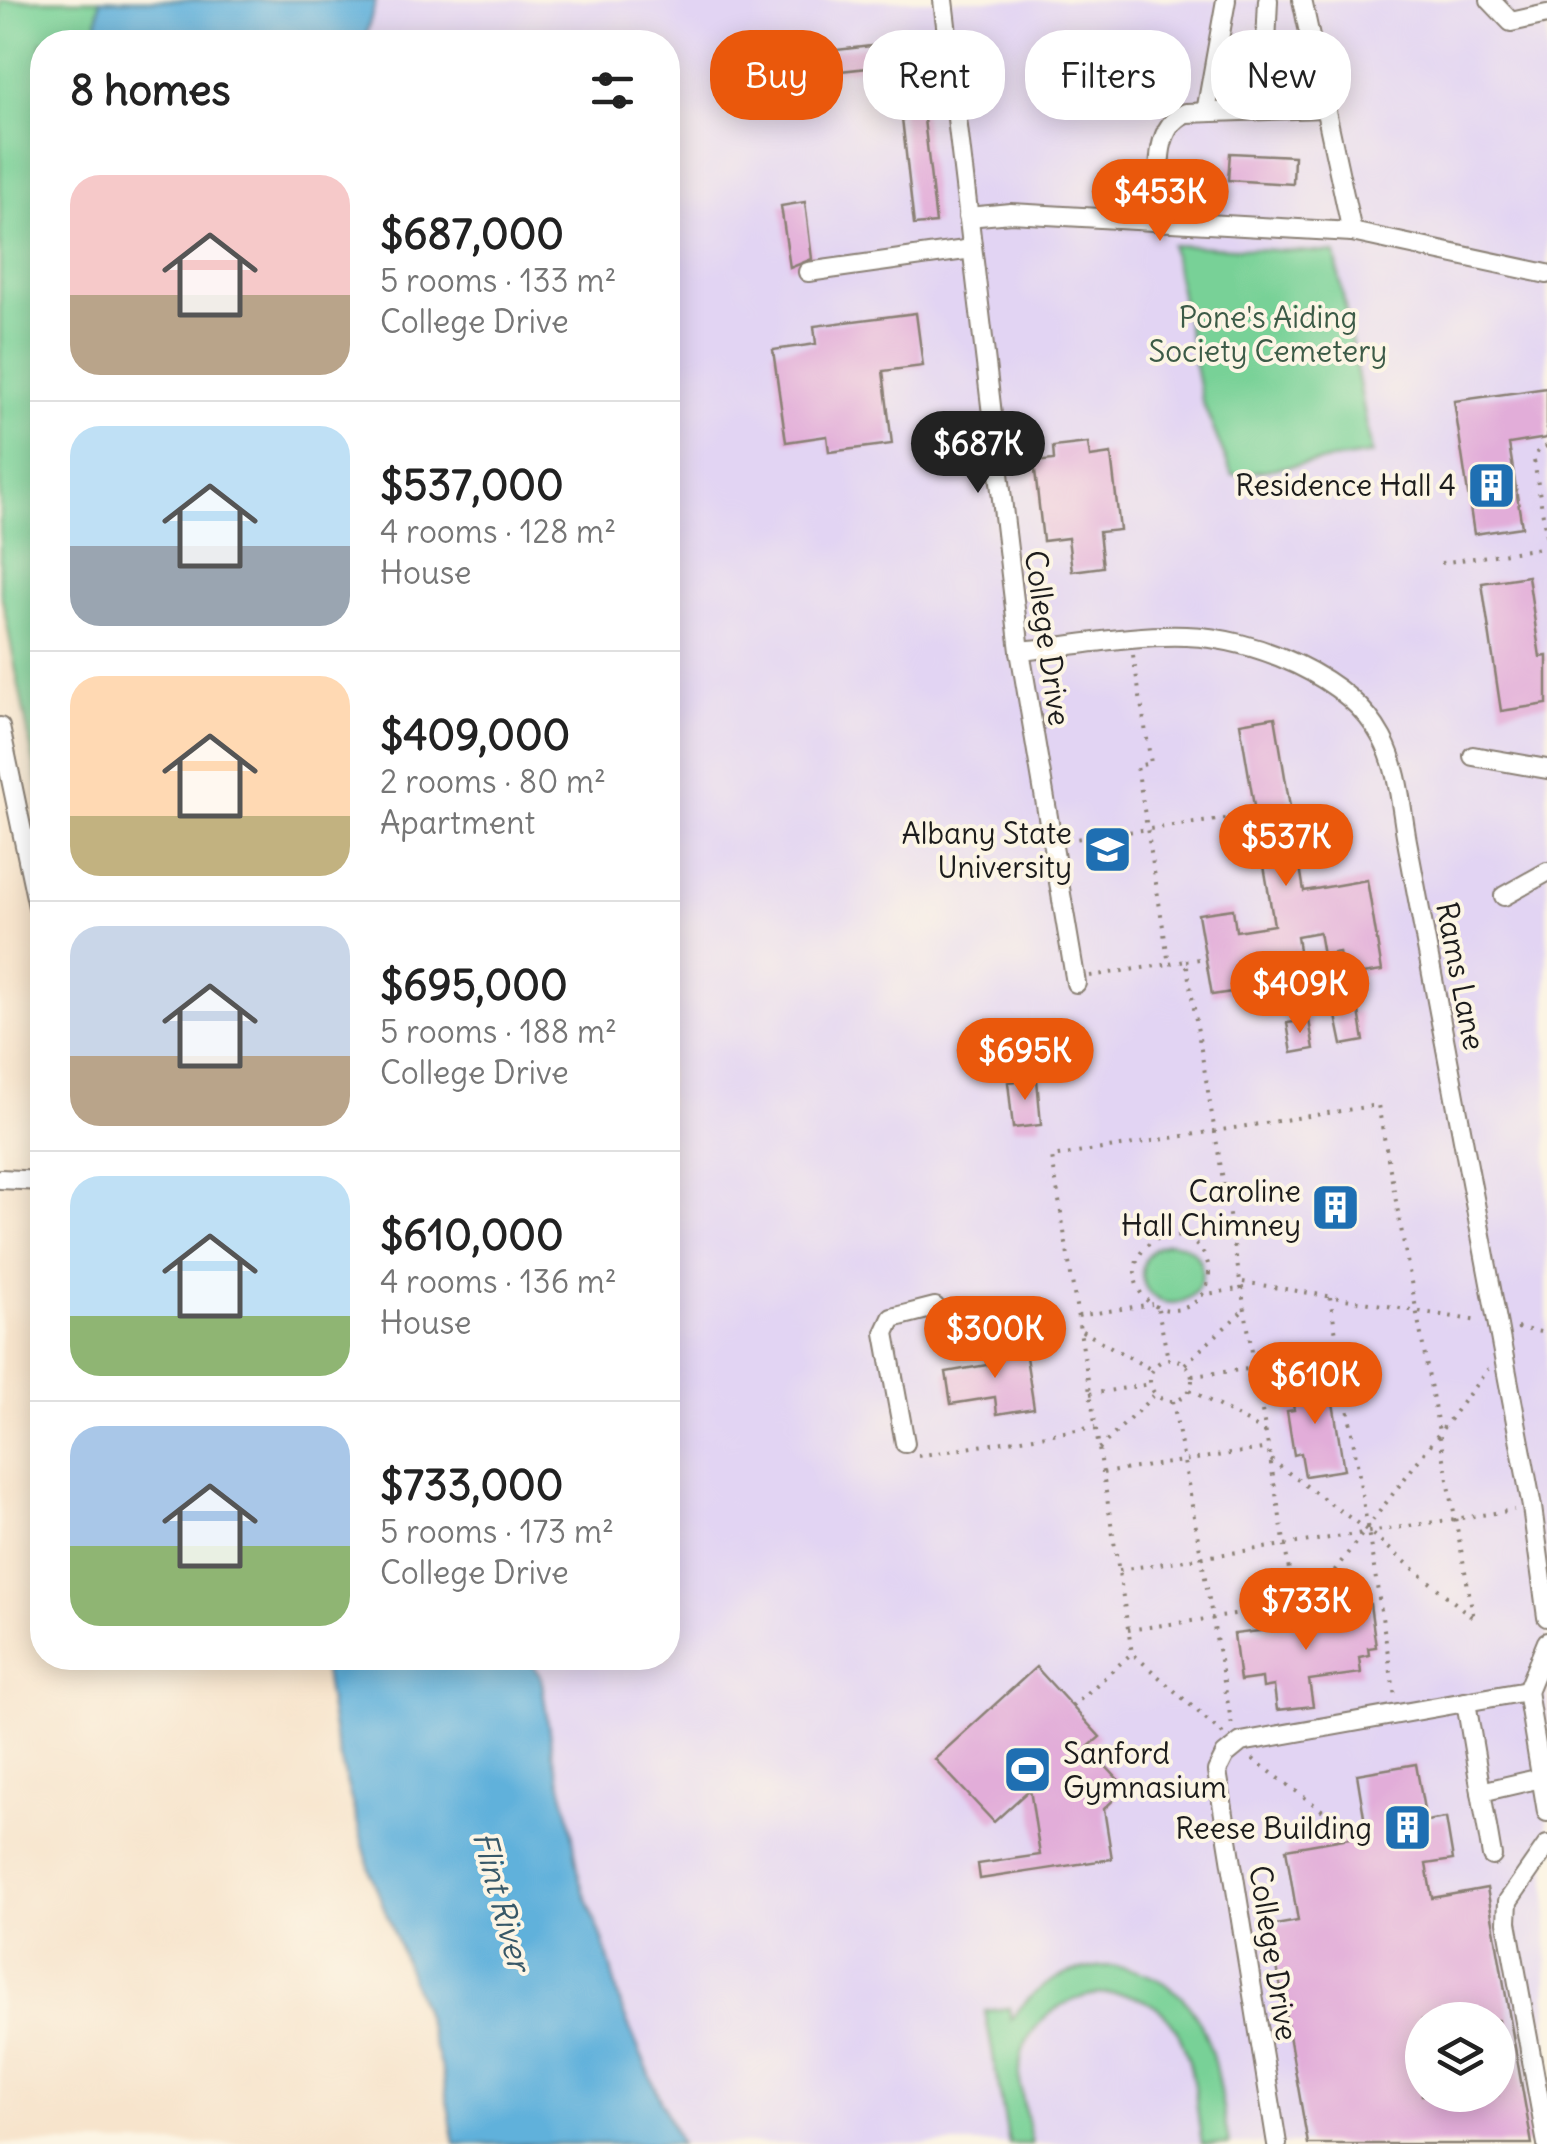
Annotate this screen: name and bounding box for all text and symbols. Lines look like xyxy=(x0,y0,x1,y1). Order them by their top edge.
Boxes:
chip: Buy xyxy=(710,30,843,120)
chip: Rent xyxy=(863,30,1005,120)
chip: Filters xyxy=(1025,30,1191,120)
chip: New xyxy=(1211,30,1351,120)
icon: filters xyxy=(585,63,640,118)
text: 8 homes xyxy=(70,64,231,116)
pin: $453K xyxy=(1090,159,1230,244)
text: $453K xyxy=(1114,171,1206,212)
text: $687,000 xyxy=(380,208,564,260)
icon: home xyxy=(150,215,270,335)
text: 5 rooms · 133 m² xyxy=(380,260,616,301)
park label: Pone's Aiding Society Cemetery xyxy=(1149,298,1387,370)
text: College Drive xyxy=(380,301,569,342)
pin: $687K xyxy=(908,411,1048,496)
text: $687K xyxy=(933,423,1023,464)
text: $537,000 xyxy=(380,459,564,511)
building icon: Residence Hall 4 xyxy=(1465,459,1517,511)
icon: home xyxy=(150,466,270,586)
place label: Residence Hall 4 xyxy=(1235,466,1456,504)
text: 4 rooms · 128 m² xyxy=(380,511,616,552)
street label: College Drive xyxy=(1017,548,1079,728)
text: House xyxy=(380,552,471,593)
text: $409,000 xyxy=(380,709,570,761)
icon: home xyxy=(150,716,270,836)
text: 2 rooms · 80 m² xyxy=(380,761,606,802)
text: Apartment xyxy=(380,802,535,843)
pin: $537K xyxy=(1216,804,1356,889)
place label: Albany State University xyxy=(902,814,1072,886)
text: $537K xyxy=(1241,816,1331,857)
school or university icon: Albany State University xyxy=(1081,824,1133,876)
street label: Rams Lane xyxy=(1428,899,1494,1053)
pin: $409K xyxy=(1230,951,1370,1036)
text: $695,000 xyxy=(380,959,568,1011)
text: $409K xyxy=(1252,963,1348,1004)
icon: home xyxy=(150,966,270,1086)
text: 5 rooms · 188 m² xyxy=(380,1011,617,1052)
pin: $695K xyxy=(955,1018,1095,1103)
text: $695K xyxy=(979,1030,1071,1071)
text: College Drive xyxy=(380,1052,569,1093)
place label: Caroline Hall Chimney xyxy=(1121,1172,1301,1244)
building icon: Caroline Hall Chimney xyxy=(1310,1182,1362,1234)
text: $610,000 xyxy=(380,1209,564,1261)
icon: home xyxy=(150,1216,270,1336)
text: 4 rooms · 136 m² xyxy=(380,1261,617,1302)
pin: $300K xyxy=(925,1296,1065,1381)
text: House xyxy=(380,1302,471,1343)
text: $300K xyxy=(946,1308,1044,1349)
pin: $610K xyxy=(1245,1342,1385,1427)
text: $610K xyxy=(1270,1354,1360,1395)
text: $733,000 xyxy=(380,1459,563,1511)
icon: home xyxy=(150,1466,270,1586)
text: 5 rooms · 173 m² xyxy=(380,1511,614,1552)
text: College Drive xyxy=(380,1552,569,1593)
pin: $733K xyxy=(1236,1568,1376,1653)
text: $733K xyxy=(1261,1580,1351,1621)
place label: Sanford Gymnasium xyxy=(1063,1734,1227,1806)
sports icon: Sanford Gymnasium xyxy=(1002,1744,1054,1796)
building icon: Reese Building xyxy=(1381,1802,1433,1854)
place label: Reese Building xyxy=(1175,1809,1372,1847)
water label: Flint River xyxy=(464,1827,541,1979)
street label: College Drive xyxy=(1241,1863,1307,2043)
map controls xyxy=(1405,2002,1515,2112)
button: layers xyxy=(1405,2002,1515,2112)

